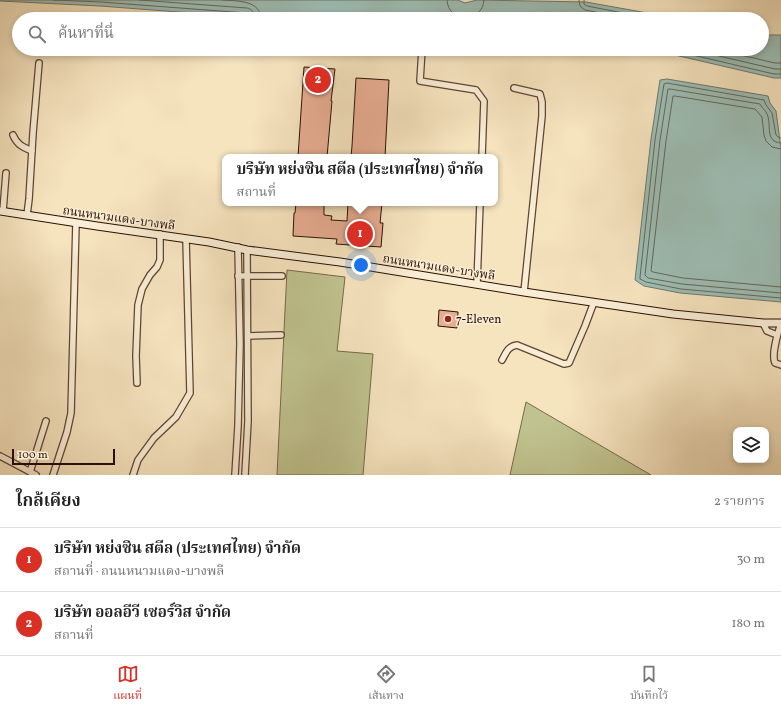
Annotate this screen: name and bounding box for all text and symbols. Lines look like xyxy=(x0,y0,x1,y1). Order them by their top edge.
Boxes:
search box xyxy=(12,12,769,56)
icon: search xyxy=(26,23,48,45)
text: ค้นหาที่นี่ xyxy=(58,24,114,45)
pin: 2 xyxy=(305,65,331,95)
popup xyxy=(222,154,498,206)
text: บริษัท หย่งซิน สตีล (ประเทศไทย) จํากัด xyxy=(237,160,483,181)
text: สถานที่ xyxy=(237,184,276,202)
street label: ถนนหนามแดง-บางพลี xyxy=(61,203,176,235)
pin: 1 xyxy=(347,219,373,249)
street label: ถนนหนามแดง-บางพลี xyxy=(381,251,496,285)
your location xyxy=(351,255,371,275)
place label: 7-Eleven xyxy=(456,312,501,328)
marker: 7-Eleven xyxy=(443,314,453,324)
map controls xyxy=(733,427,769,463)
button: layers xyxy=(733,427,769,463)
scale bar xyxy=(12,447,115,466)
text: 100 m xyxy=(18,448,48,463)
text: ใกล้เคียง xyxy=(16,490,81,513)
text: 2 รายการ xyxy=(714,493,765,511)
text: บริษัท หย่งซิน สตีล (ประเทศไทย) จํากัด xyxy=(54,539,301,560)
text: 1 xyxy=(26,551,32,569)
text: 30 m xyxy=(737,551,765,569)
text: สถานที่ · ถนนหนามแดง-บางพลี xyxy=(54,563,224,581)
text: บริษัท ออลอีวี เซอร์วิส จำกัด xyxy=(54,603,231,624)
text: 2 xyxy=(26,615,32,633)
text: 180 m xyxy=(731,615,765,633)
text: สถานที่ xyxy=(54,627,93,645)
tab: แผนที่ xyxy=(113,663,142,705)
tab: เส้นทาง xyxy=(368,663,404,705)
tab: บันทึกไว้ xyxy=(630,663,668,705)

